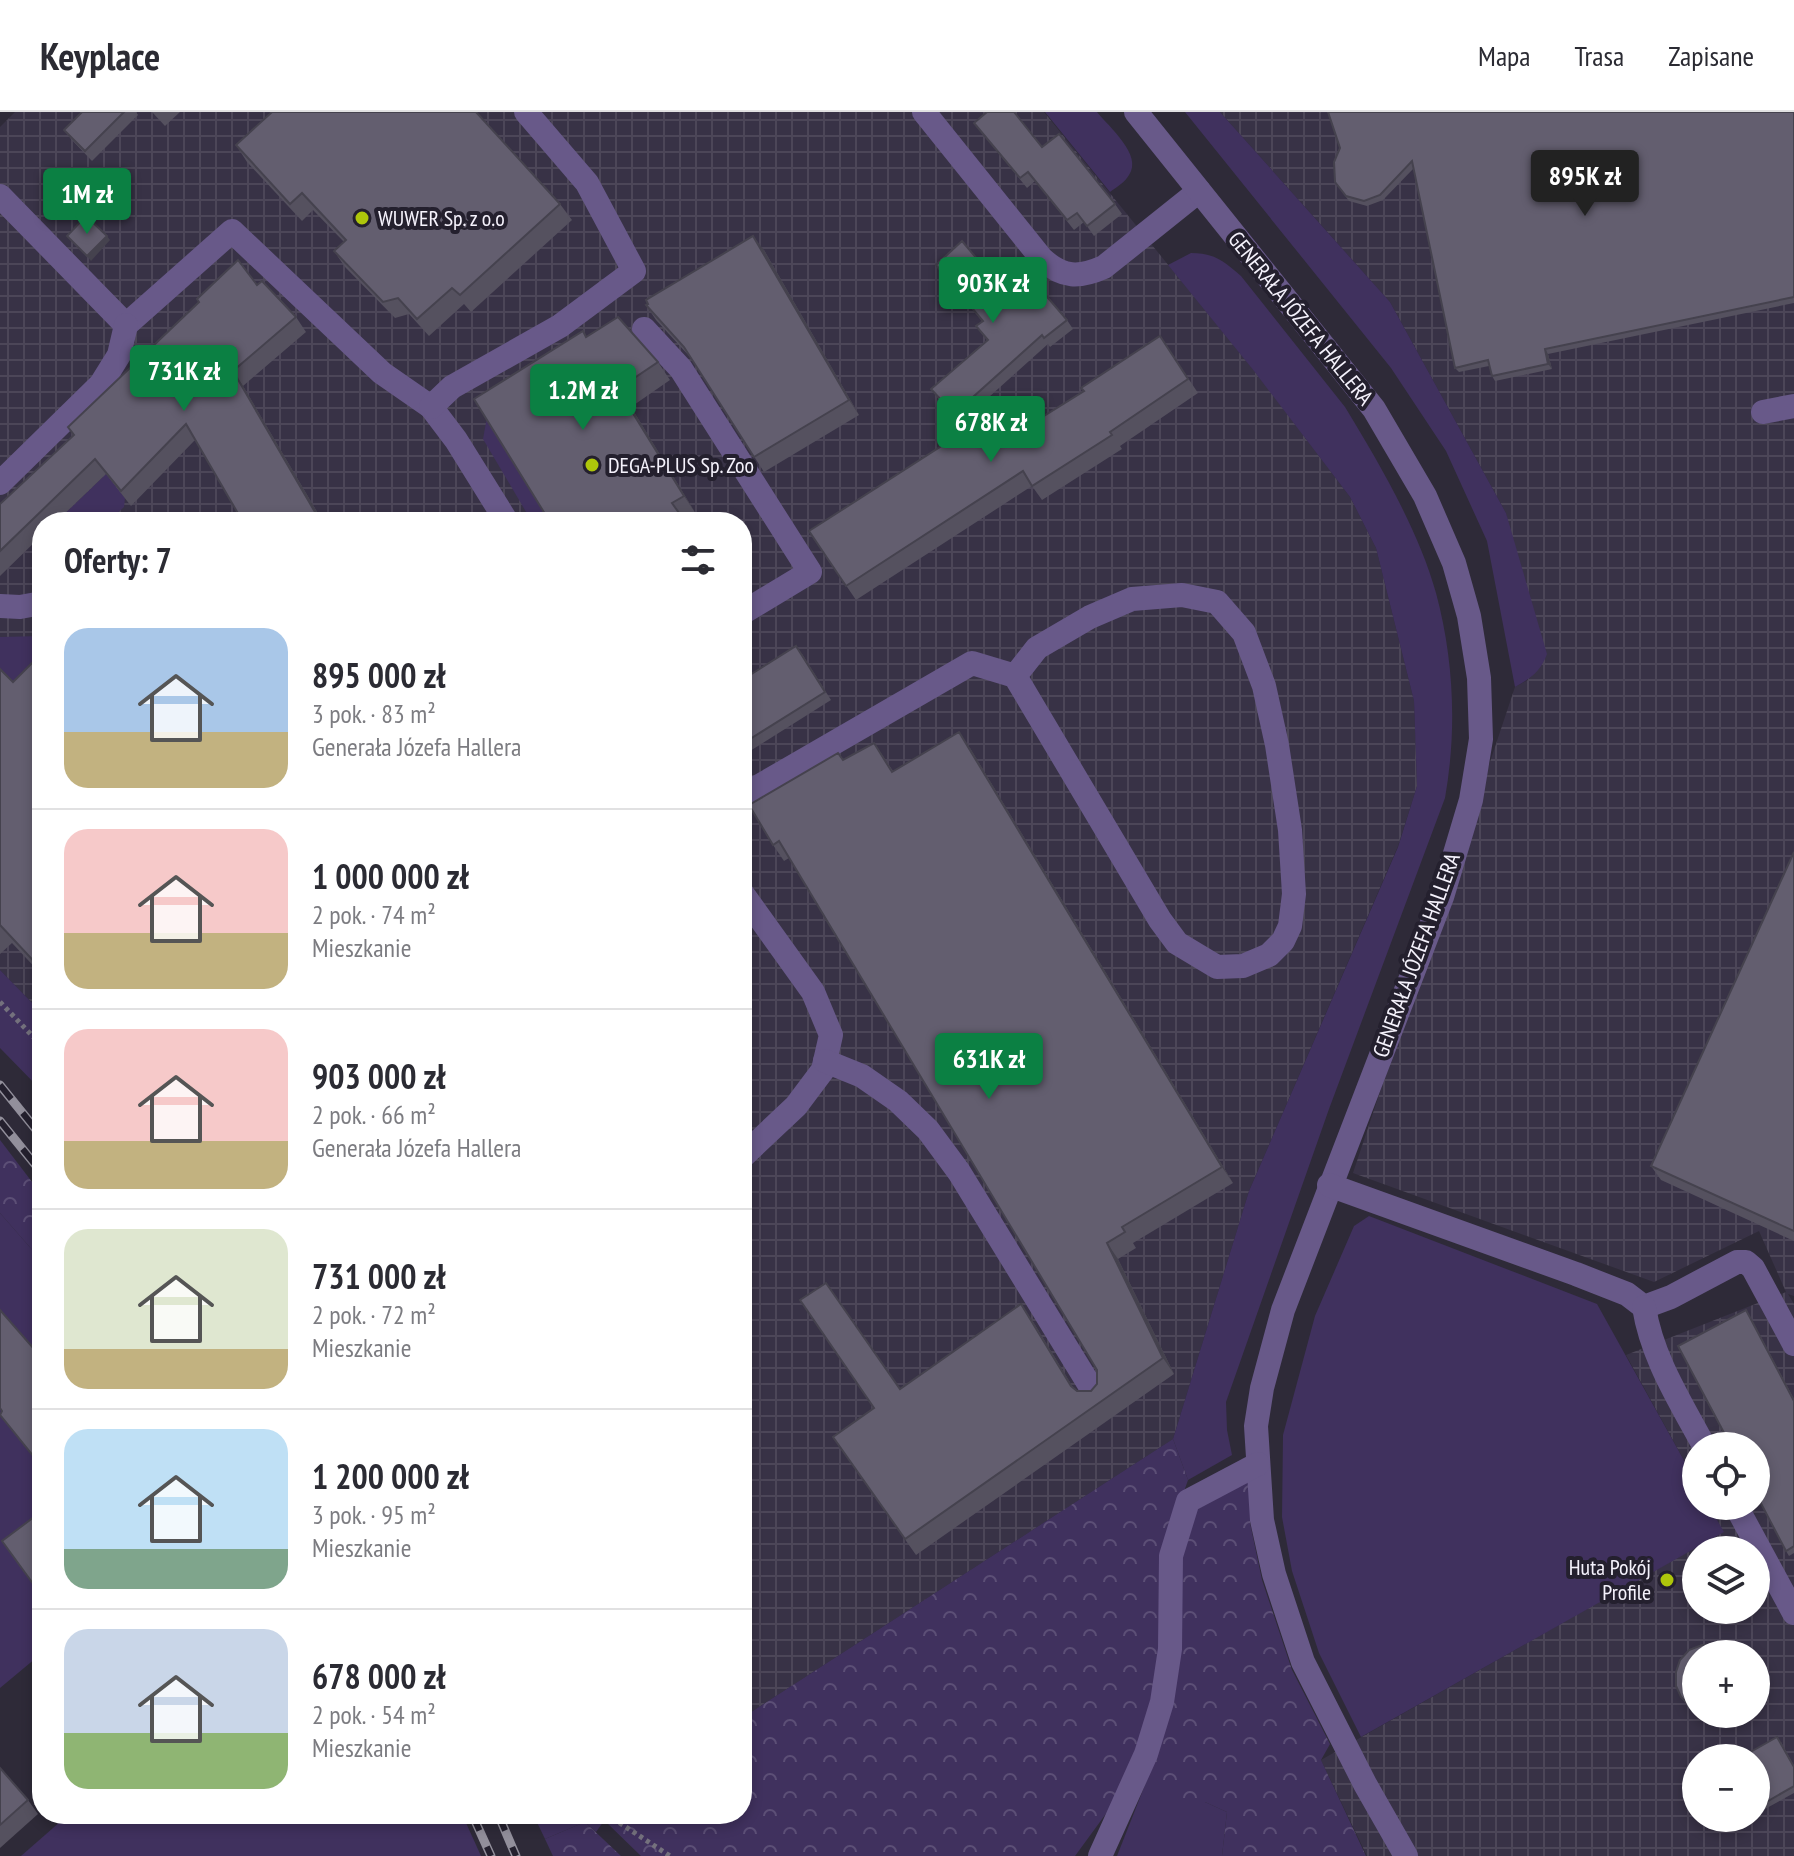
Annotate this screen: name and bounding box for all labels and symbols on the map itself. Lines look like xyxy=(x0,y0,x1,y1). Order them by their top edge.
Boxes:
pin: 895K zł xyxy=(1511,150,1659,218)
pin: 1M zł xyxy=(31,168,143,236)
place label: WUWER Sp. z o.o xyxy=(378,204,505,232)
marker: WUWER Sp. z o.o xyxy=(353,209,371,227)
street label: GENERAŁA JÓZEFA HALLERA xyxy=(1222,225,1380,411)
pin: 903K zł xyxy=(919,257,1067,325)
pin: 731K zł xyxy=(110,345,258,413)
pin: 1.2M zł xyxy=(509,364,657,432)
pin: 678K zł xyxy=(917,396,1065,464)
place label: DEGA-PLUS Sp. Zoo xyxy=(608,451,754,479)
marker: DEGA-PLUS Sp. Zoo xyxy=(583,456,601,474)
street label: GENERAŁA JÓZEFA HALLERA xyxy=(1366,848,1466,1061)
pin: 631K zł xyxy=(915,1033,1063,1101)
place label: Huta Pokój Profile xyxy=(1569,1553,1651,1606)
marker: Huta Pokój Profile xyxy=(1658,1571,1676,1589)

